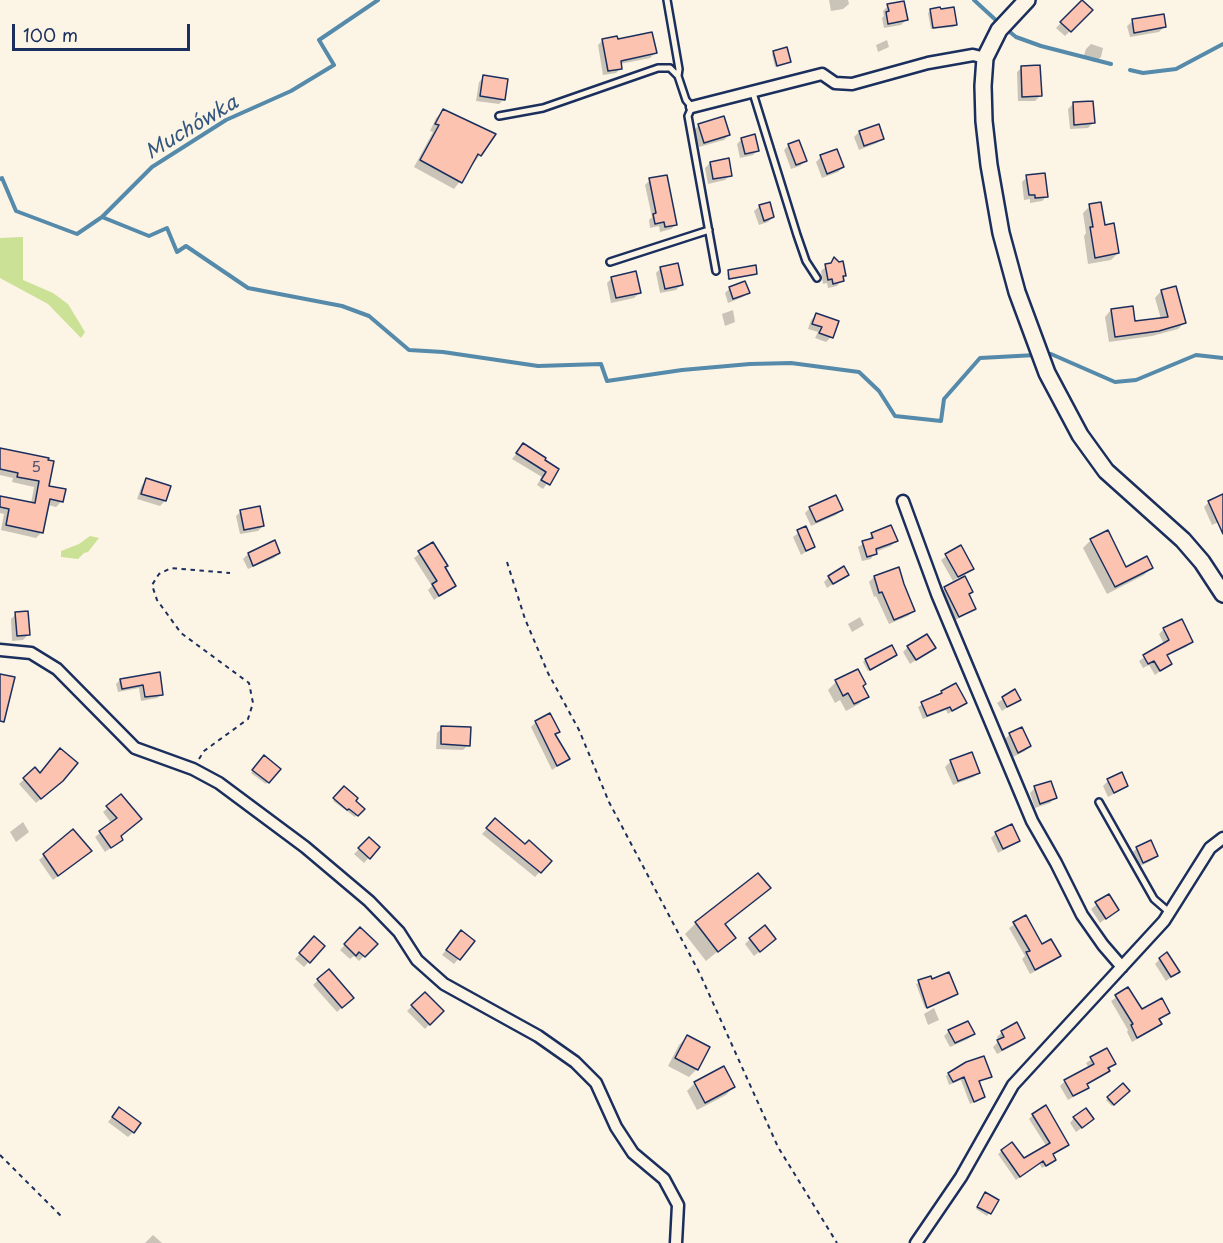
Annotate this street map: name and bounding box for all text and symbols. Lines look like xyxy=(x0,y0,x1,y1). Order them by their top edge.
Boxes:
scale bar xyxy=(15,12,194,50)
text: 100 m xyxy=(23,21,78,48)
water label: Muchówka xyxy=(141,91,243,165)
house number: 5 xyxy=(31,459,41,477)

